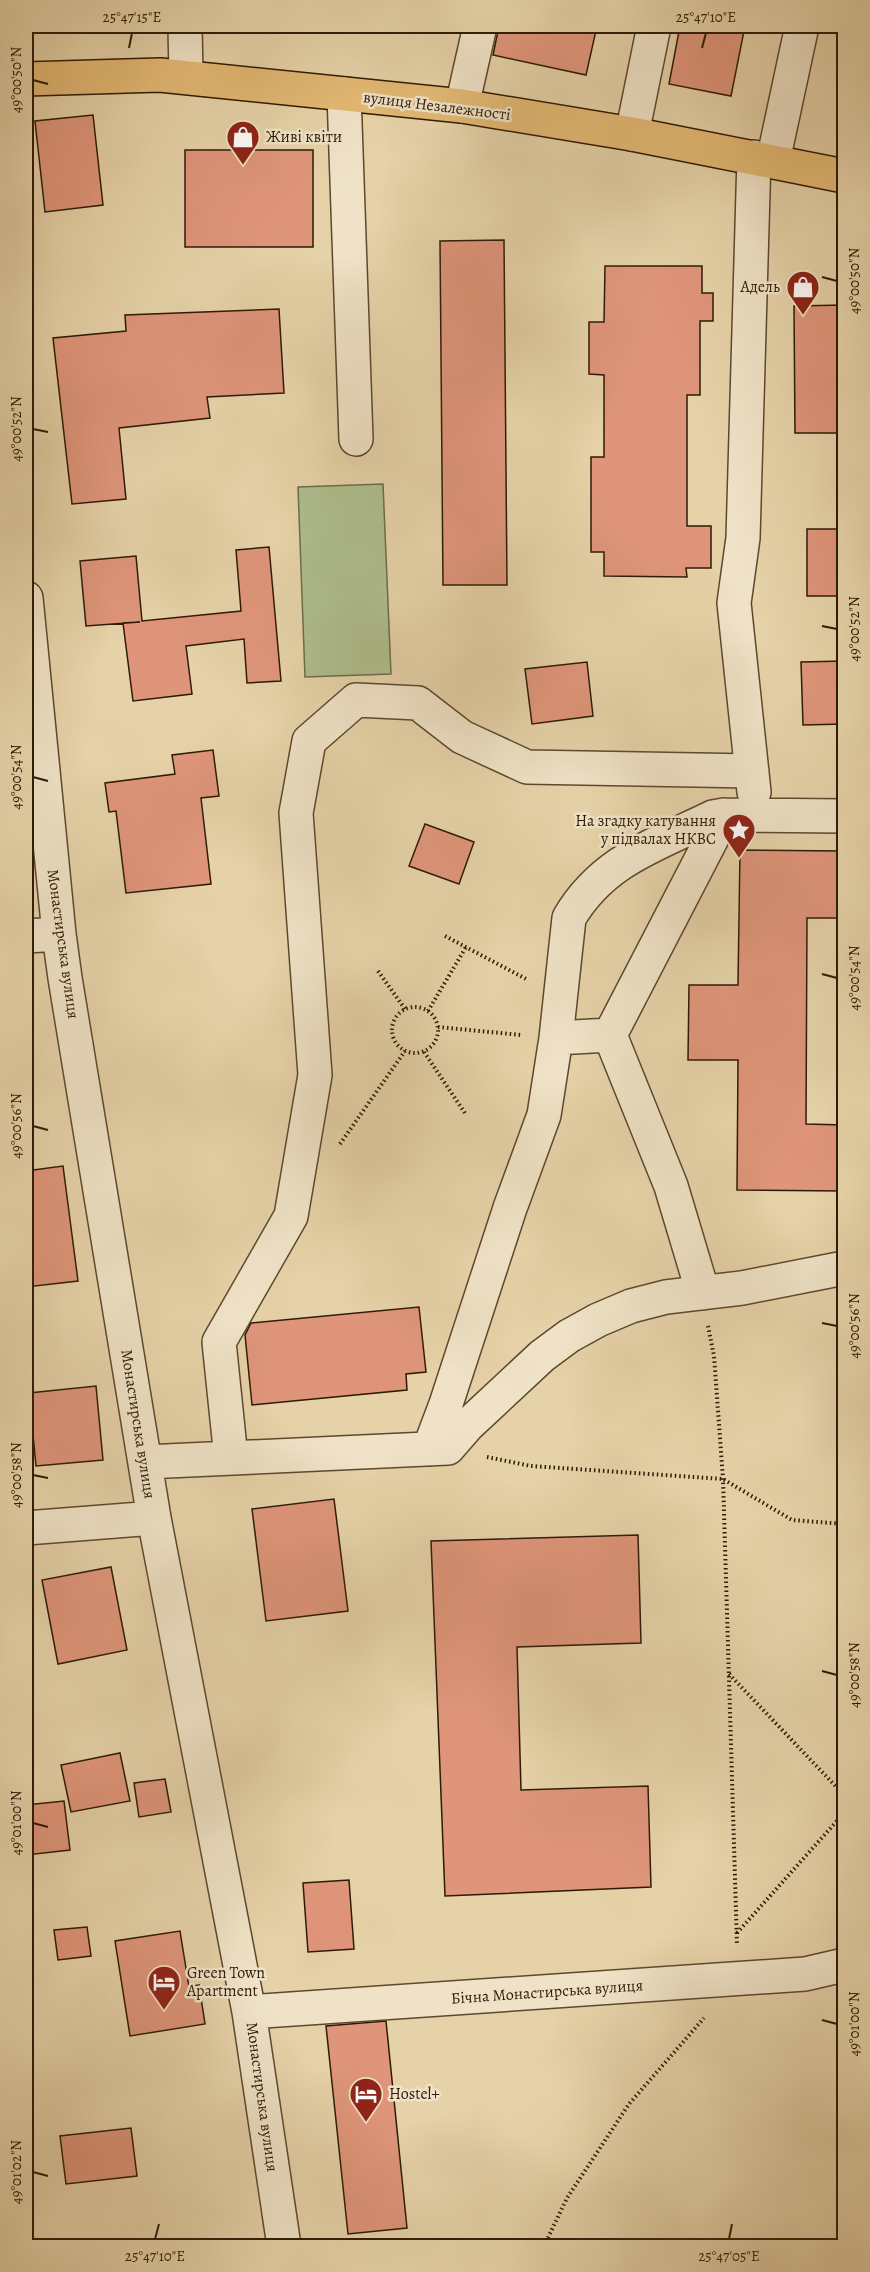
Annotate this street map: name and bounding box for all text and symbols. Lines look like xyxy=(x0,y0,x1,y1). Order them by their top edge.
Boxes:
text: 25°47'15"E xyxy=(103,7,161,27)
text: 25°47'10"E xyxy=(676,7,736,27)
text: 49°00'50"N xyxy=(6,47,26,113)
street label: вулиця Незалежності xyxy=(362,86,512,126)
shop icon: Живі квіти xyxy=(225,119,261,166)
place label: Живі квіти xyxy=(266,126,342,148)
text: 49°00'50"N xyxy=(844,248,864,314)
shop icon: Адель xyxy=(785,269,821,316)
place label: Адель xyxy=(740,276,780,298)
text: 49°00'52"N xyxy=(6,396,26,462)
text: 49°00'52"N xyxy=(844,596,864,662)
text: 49°00'54"N xyxy=(6,744,26,810)
place label: На згадку катування у підвалах НКВС xyxy=(575,810,716,850)
place icon: На згадку катування у підвалах НКВС xyxy=(721,812,757,859)
street label: Монастирська вулиця xyxy=(42,868,84,1021)
text: 49°00'54"N xyxy=(844,945,864,1011)
text: 49°00'56"N xyxy=(6,1093,26,1159)
text: 49°00'56"N xyxy=(844,1293,864,1359)
street label: Монастирська вулиця xyxy=(115,1348,161,1501)
text: 49°00'58"N xyxy=(6,1442,26,1508)
text: 49°00'58"N xyxy=(844,1642,864,1708)
text: 49°01'00"N xyxy=(6,1790,26,1856)
place label: Green Town Apartment xyxy=(186,1962,265,2002)
hotel icon: Green Town Apartment xyxy=(146,1964,182,2011)
street label: Бічна Монастирська вулиця xyxy=(450,1974,644,2010)
text: 49°01'00"N xyxy=(844,1991,864,2057)
street label: Монастирська вулиця xyxy=(241,2021,283,2174)
hotel icon: Hostel+ xyxy=(348,2076,384,2123)
place label: Hostel+ xyxy=(389,2083,440,2105)
text: 49°01'02"N xyxy=(6,2140,26,2204)
text: 25°47'10"E xyxy=(125,2246,185,2266)
text: 25°47'05"E xyxy=(698,2246,760,2266)

